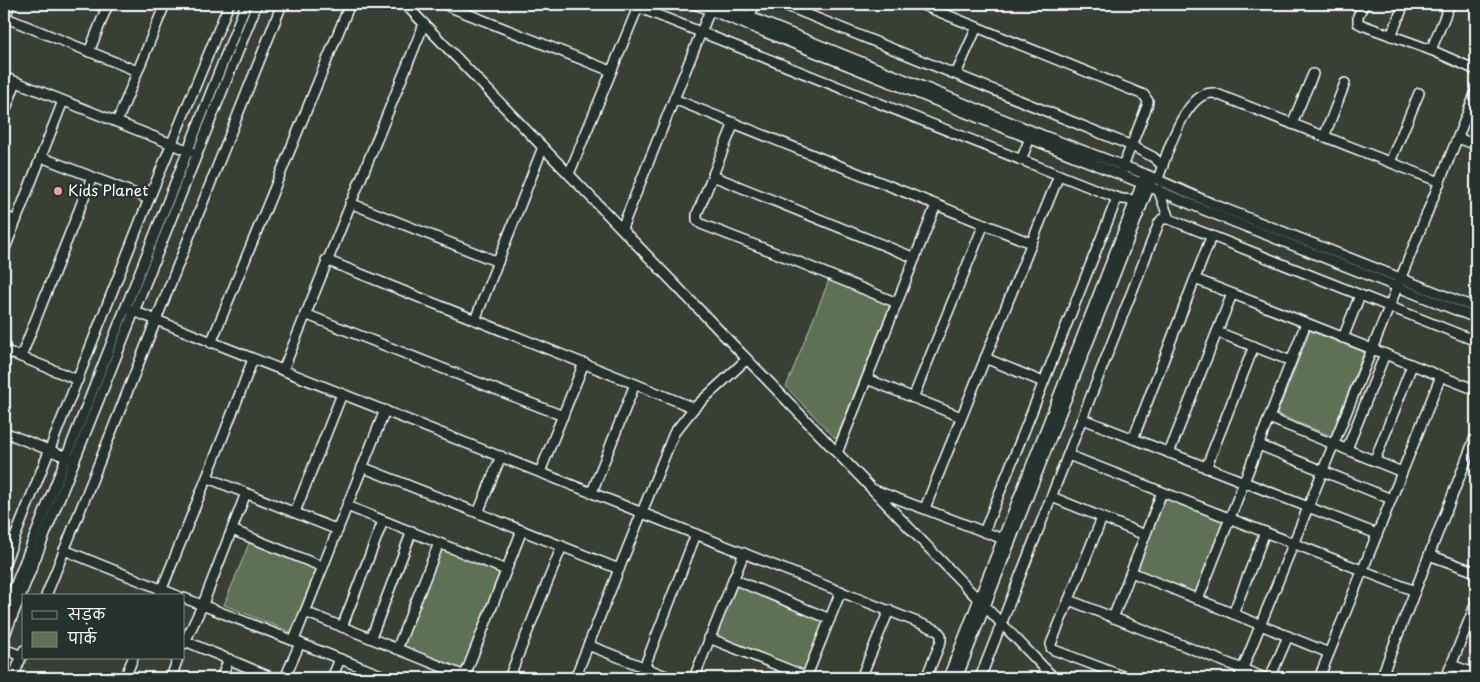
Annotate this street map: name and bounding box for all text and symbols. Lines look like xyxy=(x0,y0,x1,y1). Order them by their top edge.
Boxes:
place label: Kids Planet xyxy=(68,178,148,201)
marker: Kids Planet xyxy=(52,185,64,197)
legend xyxy=(22,594,185,660)
text: सड़क xyxy=(67,602,106,625)
text: पार्क xyxy=(67,626,98,649)

